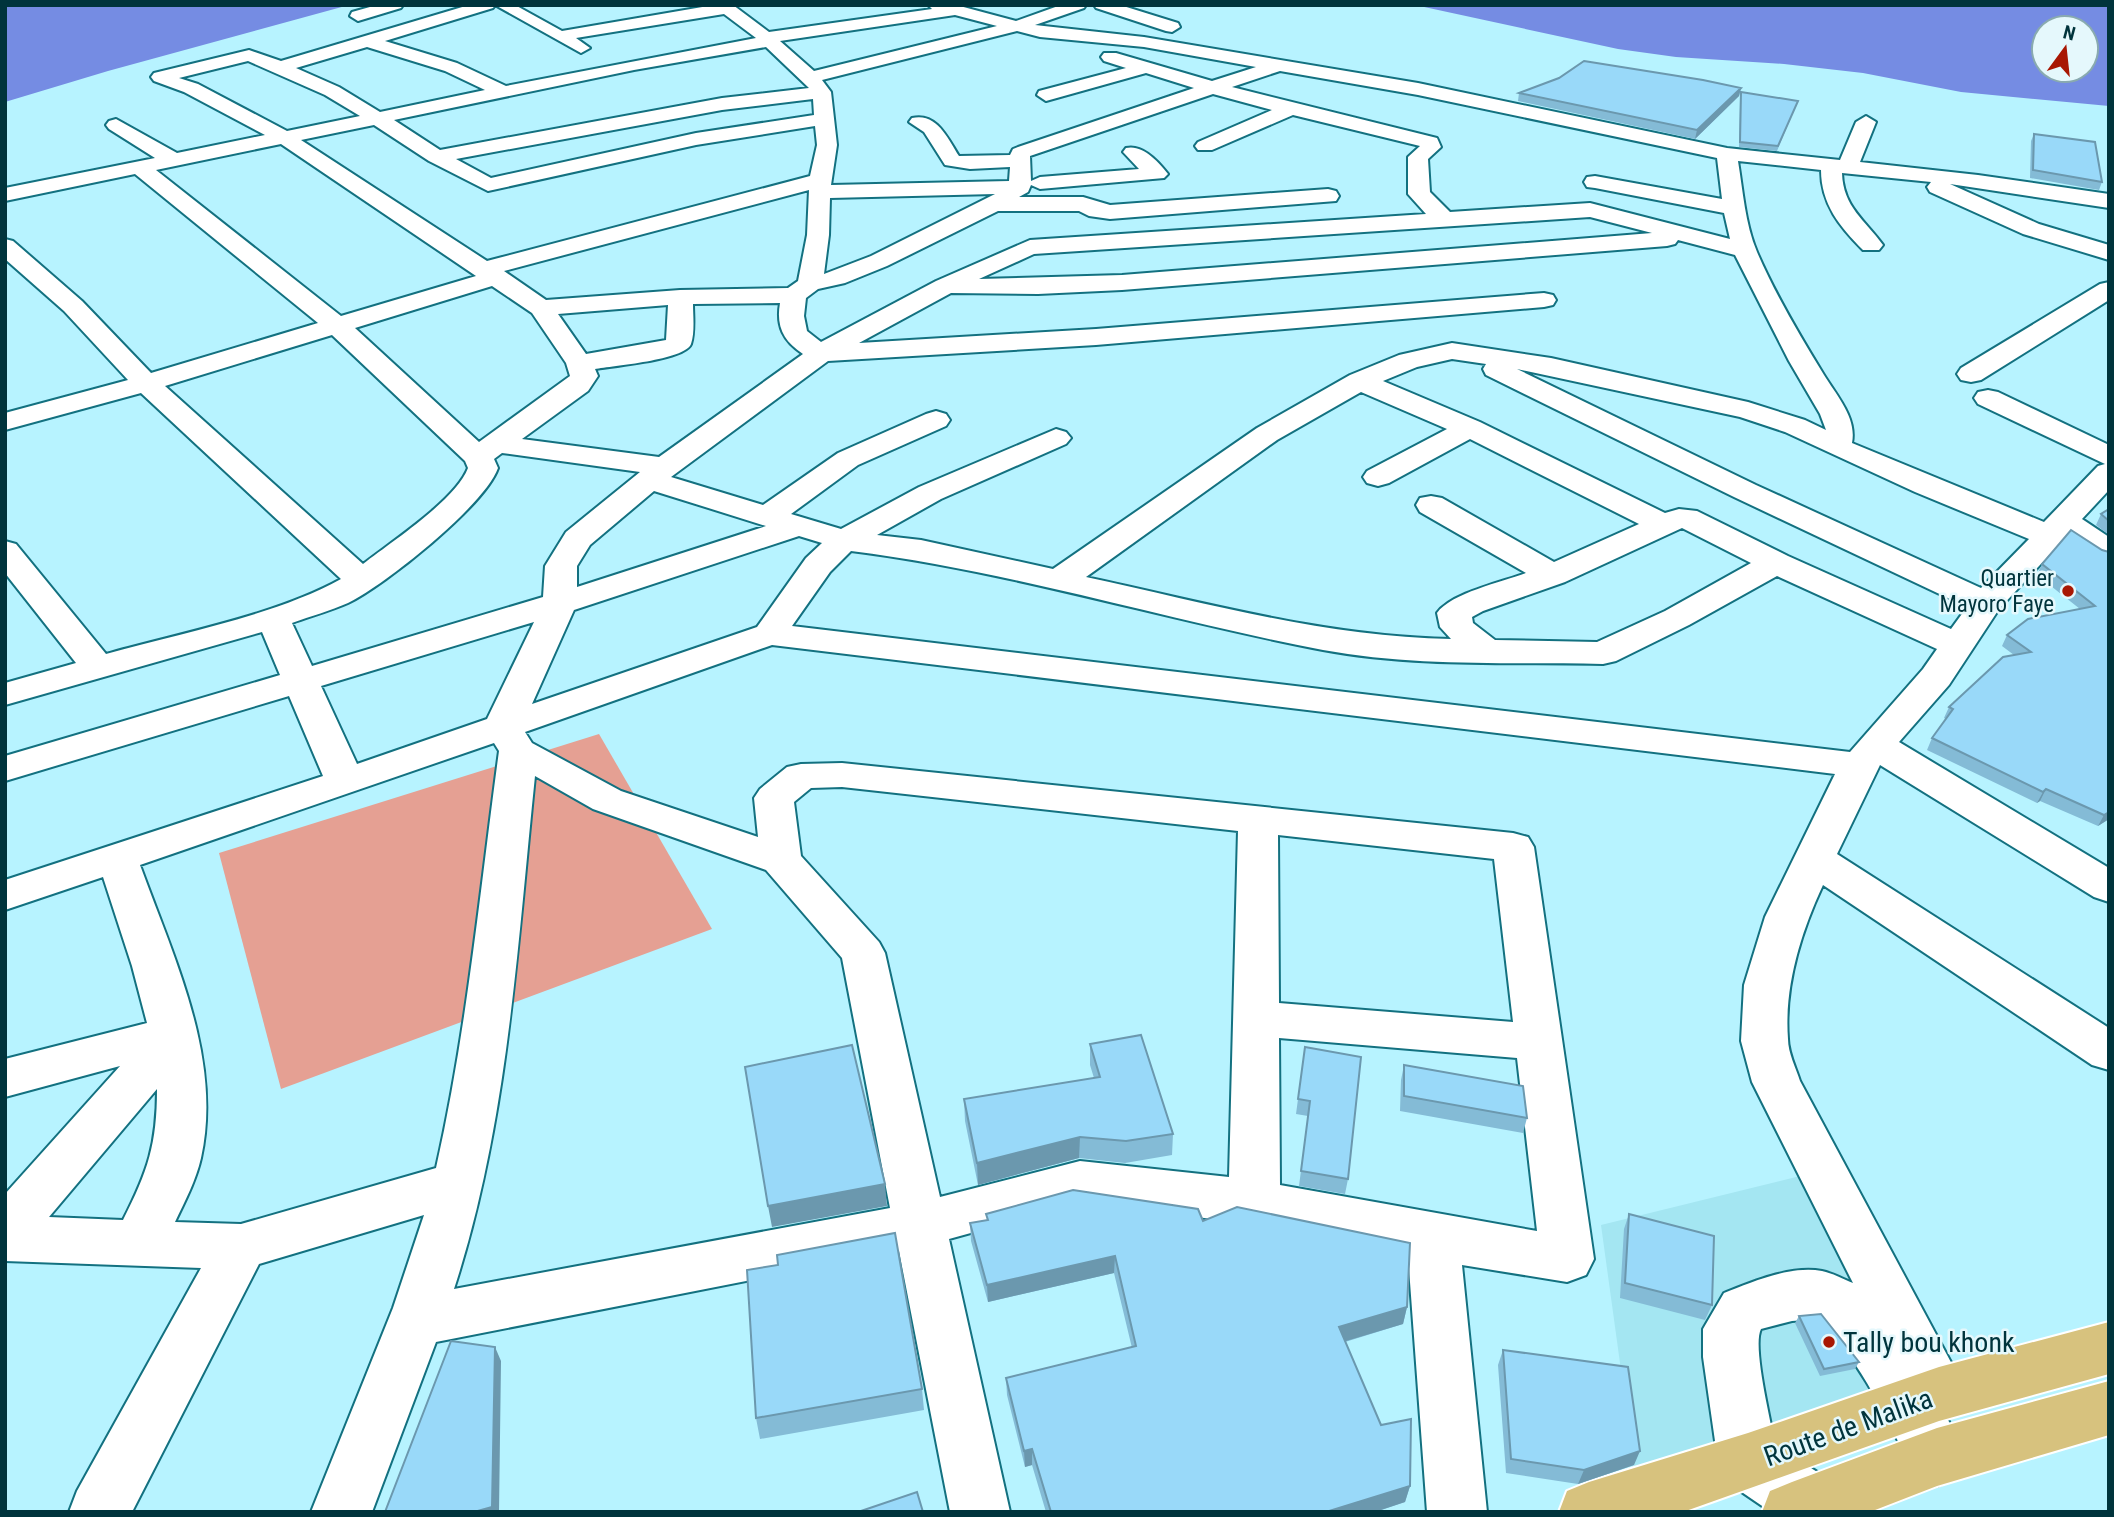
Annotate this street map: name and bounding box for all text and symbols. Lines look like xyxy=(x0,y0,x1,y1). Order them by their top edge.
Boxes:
north arrow xyxy=(2030,14,2100,84)
text: N xyxy=(2061,20,2078,46)
place label: Quartier Mayoro Faye xyxy=(1939,565,2054,618)
marker: Quartier Mayoro Faye xyxy=(2060,583,2076,599)
place label: Tally bou khonk xyxy=(1843,1326,2015,1359)
marker: Tally bou khonk xyxy=(1821,1334,1837,1350)
street label: Route de Malika xyxy=(1759,1382,1937,1473)

